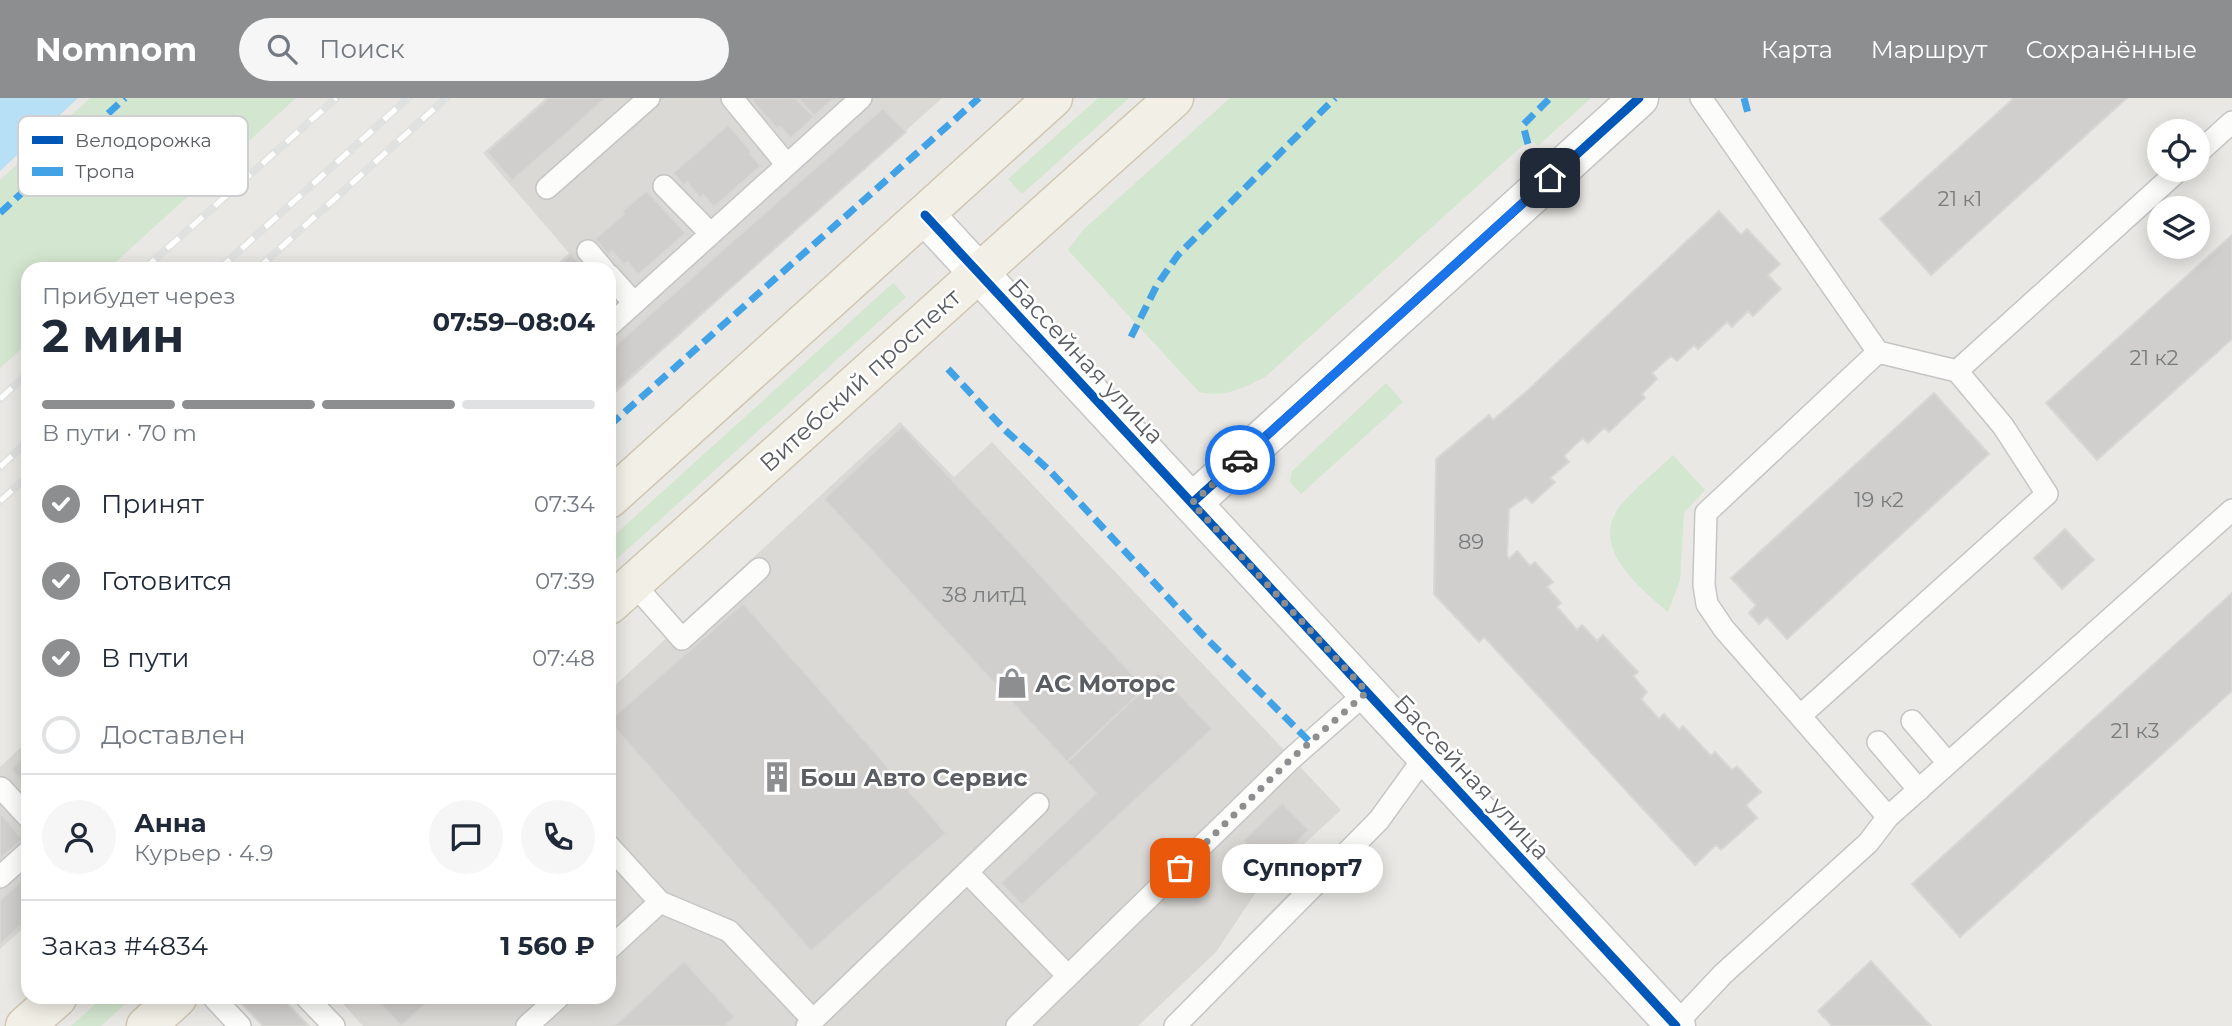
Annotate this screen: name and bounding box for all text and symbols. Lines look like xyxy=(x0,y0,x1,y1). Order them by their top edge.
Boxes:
search box xyxy=(239,18,729,81)
text: Nomnom xyxy=(35,29,197,69)
icon: search xyxy=(263,30,301,68)
text: Поиск xyxy=(319,33,405,65)
text: Карта xyxy=(1761,35,1833,64)
text: Маршрут xyxy=(1871,35,1987,64)
text: Сохранённые xyxy=(2025,35,2197,64)
legend xyxy=(18,116,248,196)
map controls xyxy=(2147,119,2210,259)
button: locate xyxy=(2147,119,2210,182)
text: Велодорожка xyxy=(75,129,212,152)
pin xyxy=(1520,148,1580,208)
icon: home xyxy=(1531,159,1569,197)
text: Тропа xyxy=(75,160,135,183)
house number: 21 к1 xyxy=(1938,186,1982,211)
button: layers xyxy=(2147,196,2210,259)
street label: Бассейная улица xyxy=(1002,272,1170,450)
text: Прибудет через xyxy=(42,282,236,310)
street label: Витебский проспект xyxy=(754,282,967,478)
text: 07:59–08:04 xyxy=(433,306,595,338)
text: 2 мин xyxy=(42,307,184,364)
house number: 21 к2 xyxy=(2129,345,2179,370)
text: В пути · 70 m xyxy=(42,419,197,447)
courier xyxy=(1205,425,1275,495)
icon: car xyxy=(1221,441,1259,479)
icon: check xyxy=(42,485,80,523)
house number: 19 к2 xyxy=(1854,487,1904,512)
text: Принят xyxy=(101,488,204,520)
text: 07:34 xyxy=(534,490,595,518)
house number: 89 xyxy=(1458,529,1484,554)
icon: check xyxy=(42,562,80,600)
text: Готовится xyxy=(101,565,232,597)
text: 07:39 xyxy=(535,567,595,595)
house number: 38 литД xyxy=(942,582,1026,607)
icon: check xyxy=(42,639,80,677)
text: В пути xyxy=(101,642,190,674)
text: 07:48 xyxy=(532,644,595,672)
shop icon: АС Моторс xyxy=(995,666,1029,700)
place label: АС Моторс xyxy=(1035,669,1175,698)
street label: Бассейная улица xyxy=(1388,688,1556,866)
house number: 21 к3 xyxy=(2110,718,2160,743)
text: Доставлен xyxy=(101,719,246,751)
building icon: Бош Авто Сервис xyxy=(760,760,794,794)
place label: Бош Авто Сервис xyxy=(800,763,1028,792)
button: person xyxy=(42,800,116,874)
button: chat xyxy=(429,800,503,874)
button: phone xyxy=(521,800,595,874)
text: Анна xyxy=(134,807,207,839)
pin xyxy=(1150,838,1210,898)
text: Курьер · 4.9 xyxy=(134,839,274,867)
callout: Суппорт7 xyxy=(1222,844,1383,892)
icon: bag xyxy=(1161,849,1199,887)
text: Суппорт7 xyxy=(1243,854,1362,882)
text: Заказ #4834 xyxy=(42,930,208,962)
text: 1 560 ₽ xyxy=(500,930,595,962)

